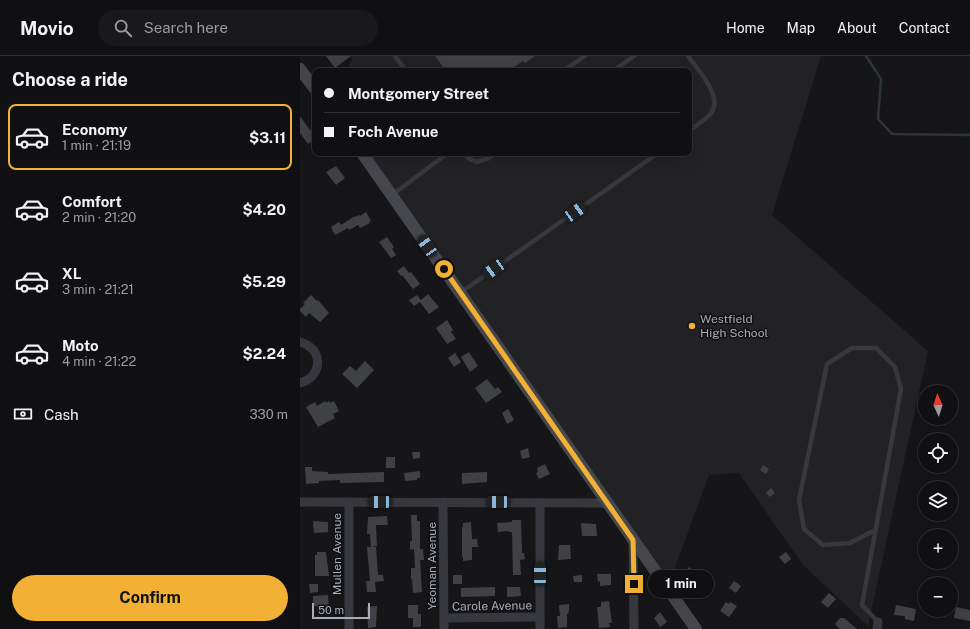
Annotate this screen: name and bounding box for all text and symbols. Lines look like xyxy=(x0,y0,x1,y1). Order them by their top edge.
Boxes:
search box xyxy=(98,10,378,46)
text: Movio xyxy=(20,17,74,39)
icon: search xyxy=(112,17,134,39)
text: Search here xyxy=(144,19,228,36)
text: Home xyxy=(726,20,765,36)
text: Map xyxy=(787,20,815,36)
text: About xyxy=(837,20,877,36)
text: Contact xyxy=(899,20,950,36)
text: Choose a ride xyxy=(12,69,128,90)
text: Montgomery Street xyxy=(348,85,489,102)
icon: car xyxy=(14,119,50,155)
text: Economy xyxy=(62,121,127,138)
text: Foch Avenue xyxy=(348,123,439,140)
text: $3.11 xyxy=(249,129,286,146)
text: 1 min · 21:19 xyxy=(62,138,131,153)
icon: car xyxy=(14,191,50,227)
text: Comfort xyxy=(62,193,122,210)
car xyxy=(562,200,588,224)
text: $4.20 xyxy=(242,201,286,218)
text: 2 min · 21:20 xyxy=(62,210,136,225)
car xyxy=(415,233,439,259)
car xyxy=(481,257,507,281)
route start xyxy=(435,260,453,278)
icon: car xyxy=(14,263,50,299)
text: XL xyxy=(62,265,81,282)
text: $5.29 xyxy=(242,273,286,290)
text: 3 min · 21:21 xyxy=(62,282,134,297)
place label: Westfield High School xyxy=(700,312,768,340)
marker: Westfield High School xyxy=(687,321,697,331)
icon: car xyxy=(14,335,50,371)
text: Moto xyxy=(62,337,99,354)
text: $2.24 xyxy=(243,345,286,362)
text: 4 min · 21:22 xyxy=(62,354,136,369)
north arrow xyxy=(918,385,958,425)
map controls xyxy=(918,385,958,617)
icon: cash xyxy=(12,403,34,425)
text: Cash xyxy=(44,406,79,423)
text: 330 m xyxy=(249,407,288,422)
button: locate xyxy=(918,433,958,473)
button: layers xyxy=(918,481,958,521)
car xyxy=(368,496,392,508)
car xyxy=(486,496,510,508)
street label: Mullen Avenue xyxy=(330,513,344,595)
street label: Yeoman Avenue xyxy=(425,522,439,610)
button: + xyxy=(918,529,958,569)
car xyxy=(534,562,546,586)
callout: 1 min xyxy=(648,570,714,598)
button: Confirm xyxy=(12,575,288,621)
route end xyxy=(625,575,643,593)
text: 1 min xyxy=(665,576,697,591)
button: − xyxy=(918,577,958,617)
street label: Carole Avenue xyxy=(452,598,533,614)
scale bar xyxy=(312,601,370,620)
text: 50 m xyxy=(318,604,344,616)

